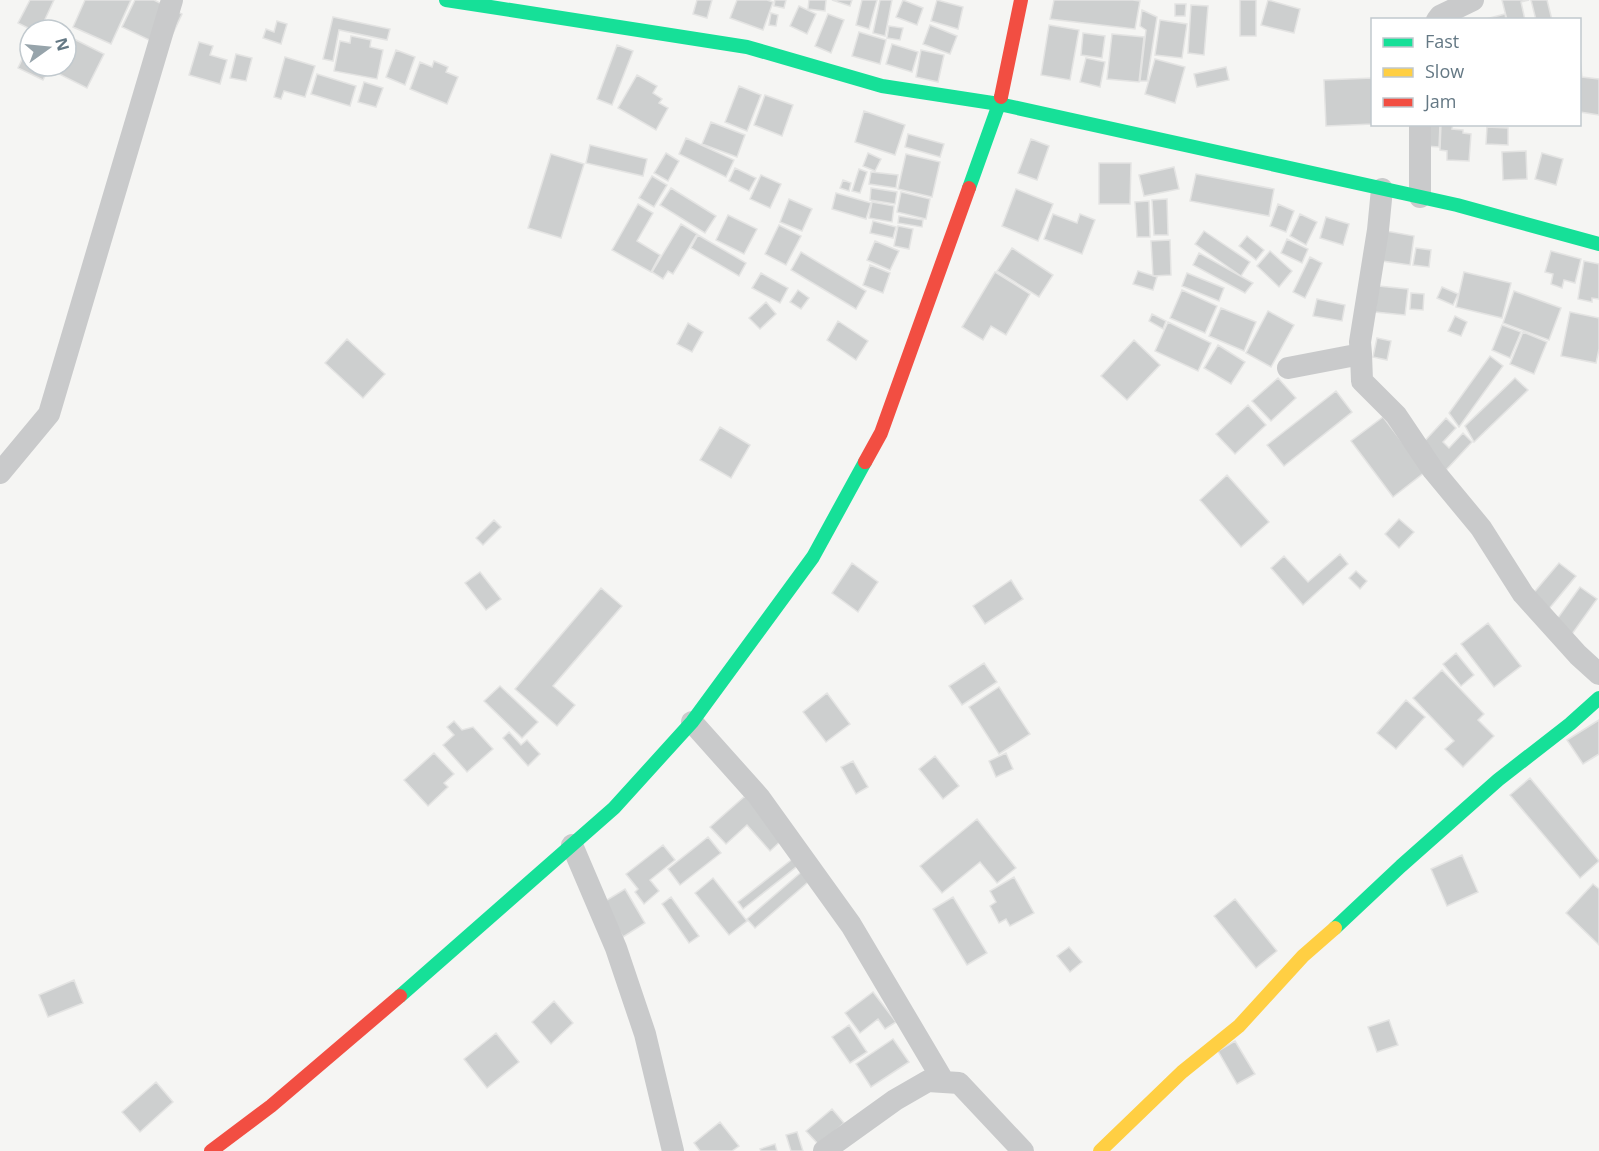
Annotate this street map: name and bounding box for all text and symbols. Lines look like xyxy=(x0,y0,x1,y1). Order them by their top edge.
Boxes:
north arrow xyxy=(18,18,78,78)
legend xyxy=(1371,18,1581,126)
text: Fast xyxy=(1425,29,1459,53)
text: N xyxy=(50,35,75,53)
text: Slow xyxy=(1425,59,1464,83)
text: Jam xyxy=(1423,89,1457,113)

